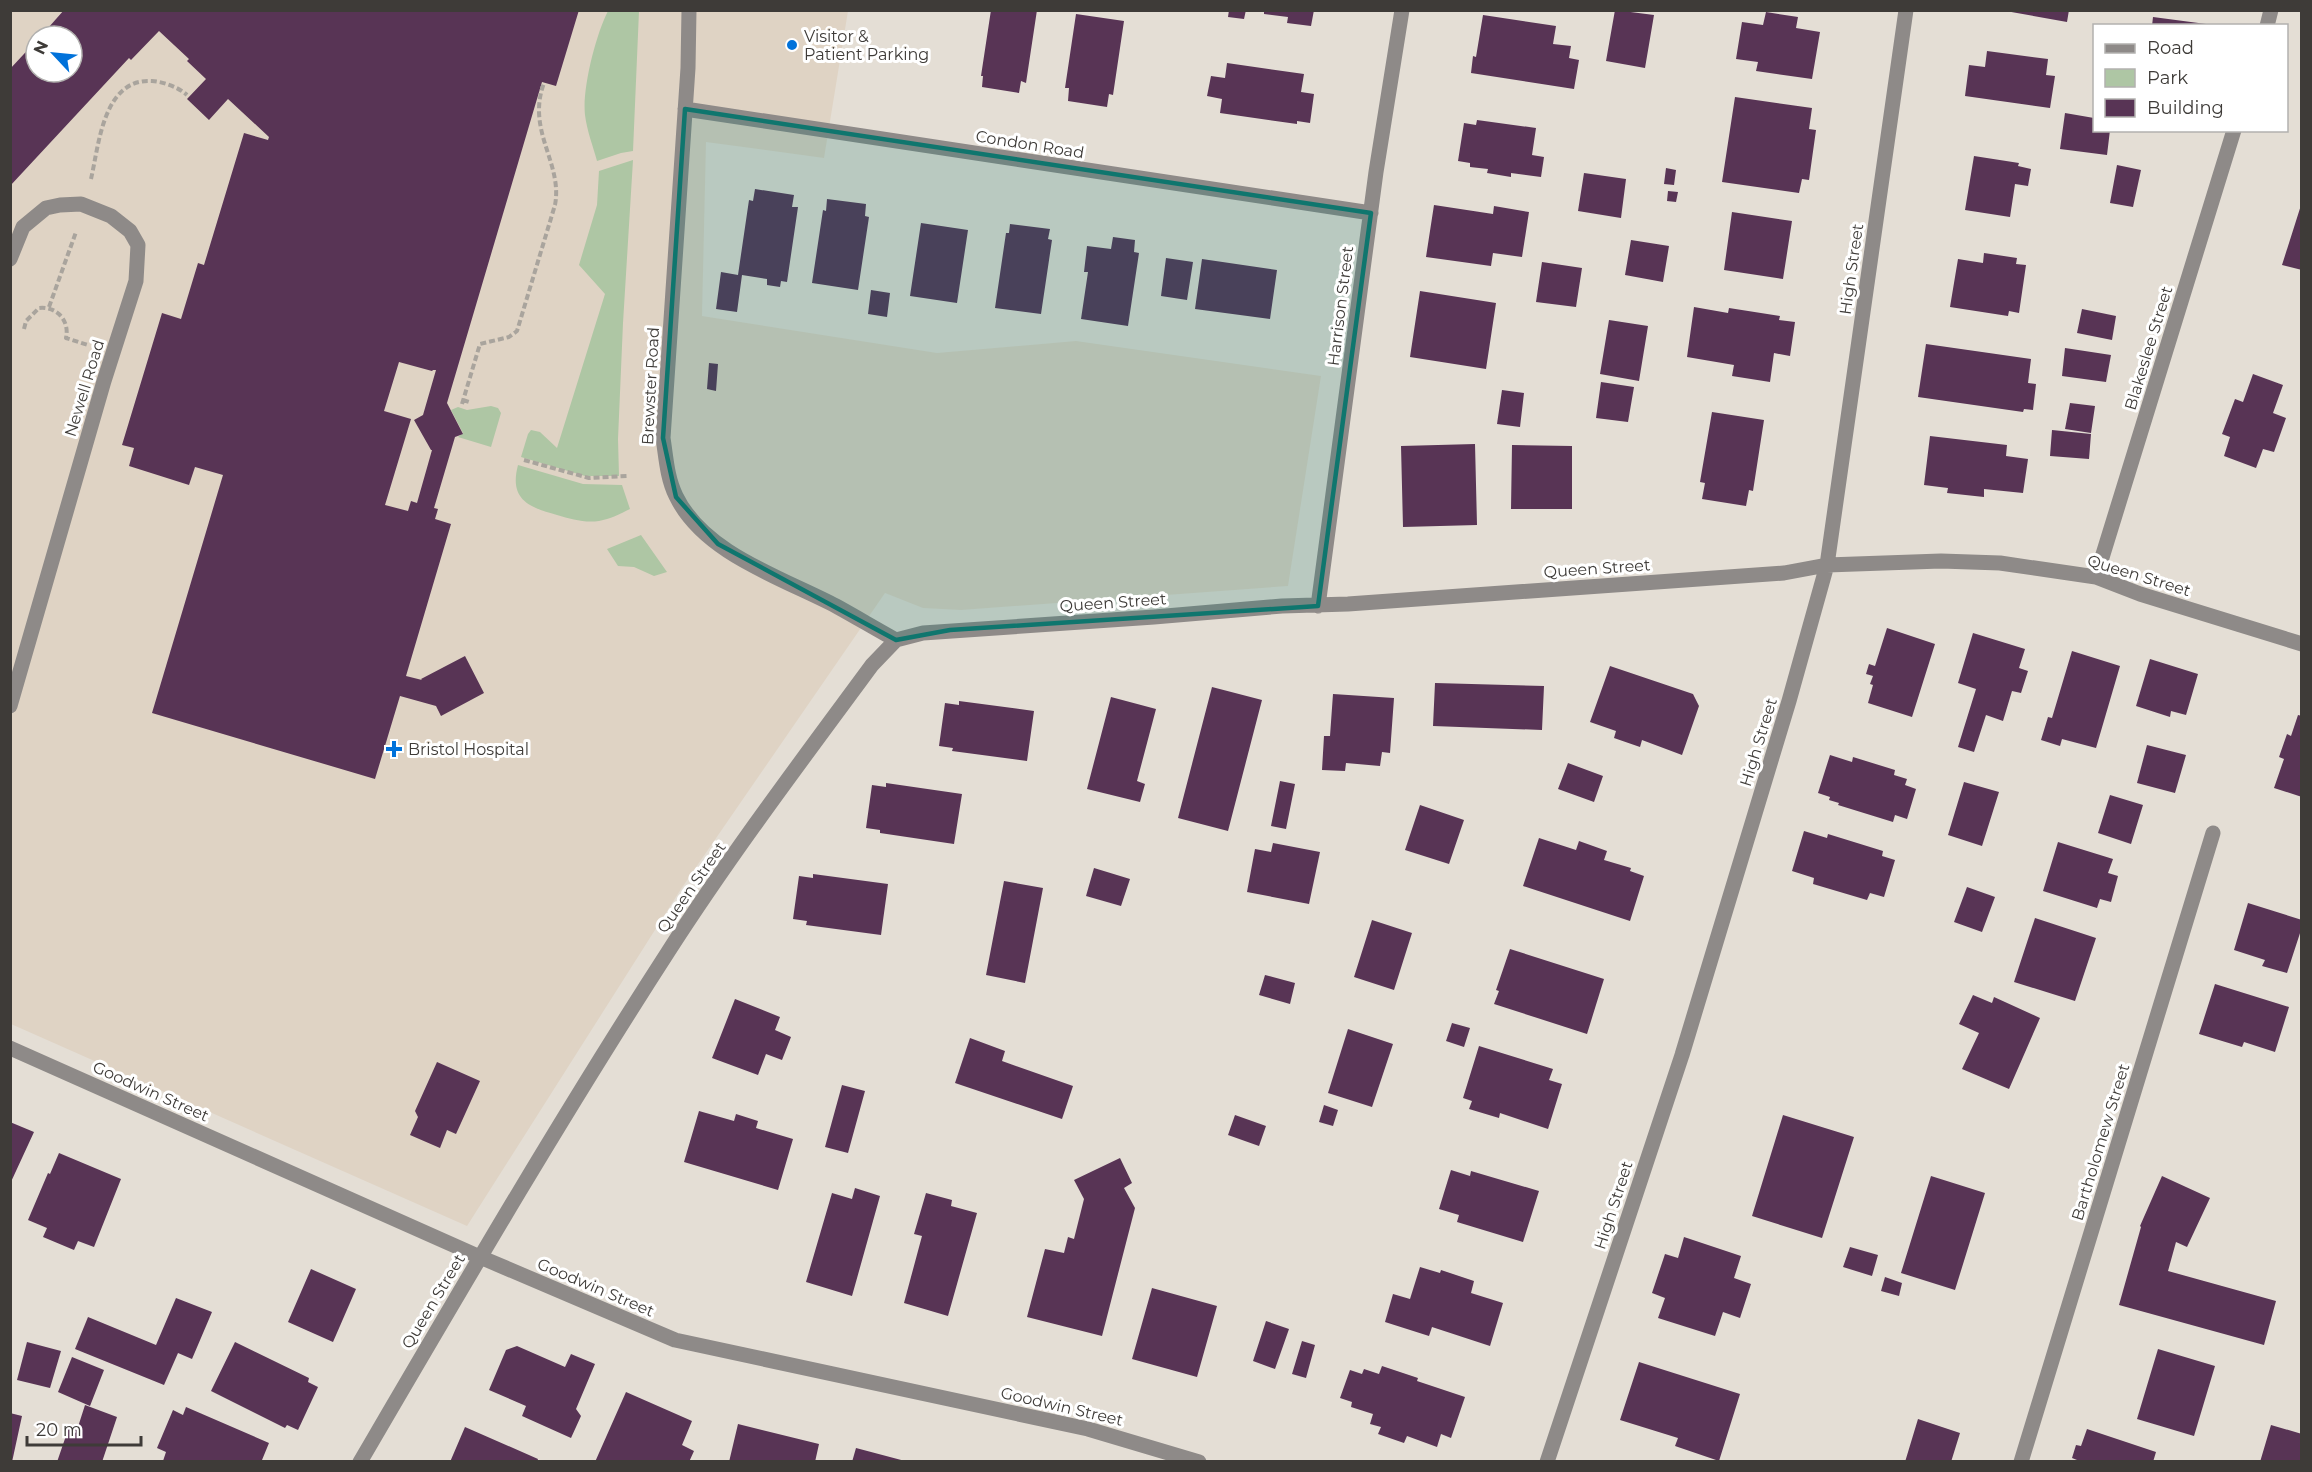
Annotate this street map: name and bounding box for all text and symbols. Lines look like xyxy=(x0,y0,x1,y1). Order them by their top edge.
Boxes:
north arrow xyxy=(24,24,84,84)
legend xyxy=(2093,24,2288,132)
place label: Visitor & Patient Parking xyxy=(804,27,929,64)
text: Road xyxy=(2147,37,2194,59)
text: N xyxy=(30,38,52,58)
marker: Visitor & Patient Parking xyxy=(785,38,799,52)
text: Park xyxy=(2147,67,2188,89)
text: Building xyxy=(2147,97,2224,119)
street label: Condon Road xyxy=(974,127,1086,162)
street label: High Street xyxy=(1836,222,1867,316)
street label: Harrison Street xyxy=(1324,245,1357,367)
street label: Blakeslee Street xyxy=(2121,283,2177,412)
street label: Brewster Road xyxy=(638,327,663,445)
street label: Newell Road xyxy=(61,337,108,439)
street label: Queen Street xyxy=(2085,551,2193,600)
street label: Queen Street xyxy=(1543,555,1652,582)
street label: Queen Street xyxy=(1059,589,1168,616)
street label: High Street xyxy=(1736,695,1781,789)
marker: Bristol Hospital xyxy=(385,740,403,758)
place label: Bristol Hospital xyxy=(408,740,529,759)
street label: Queen Street xyxy=(653,838,730,937)
street label: Goodwin Street xyxy=(90,1057,212,1126)
street label: Bartholomew Street xyxy=(2068,1061,2134,1223)
street label: High Street xyxy=(1590,1158,1637,1252)
street label: Queen Street xyxy=(398,1250,469,1352)
street label: Goodwin Street xyxy=(535,1254,658,1321)
street label: Goodwin Street xyxy=(999,1383,1125,1430)
scale bar xyxy=(27,1409,141,1447)
text: 20 m xyxy=(36,1419,82,1441)

